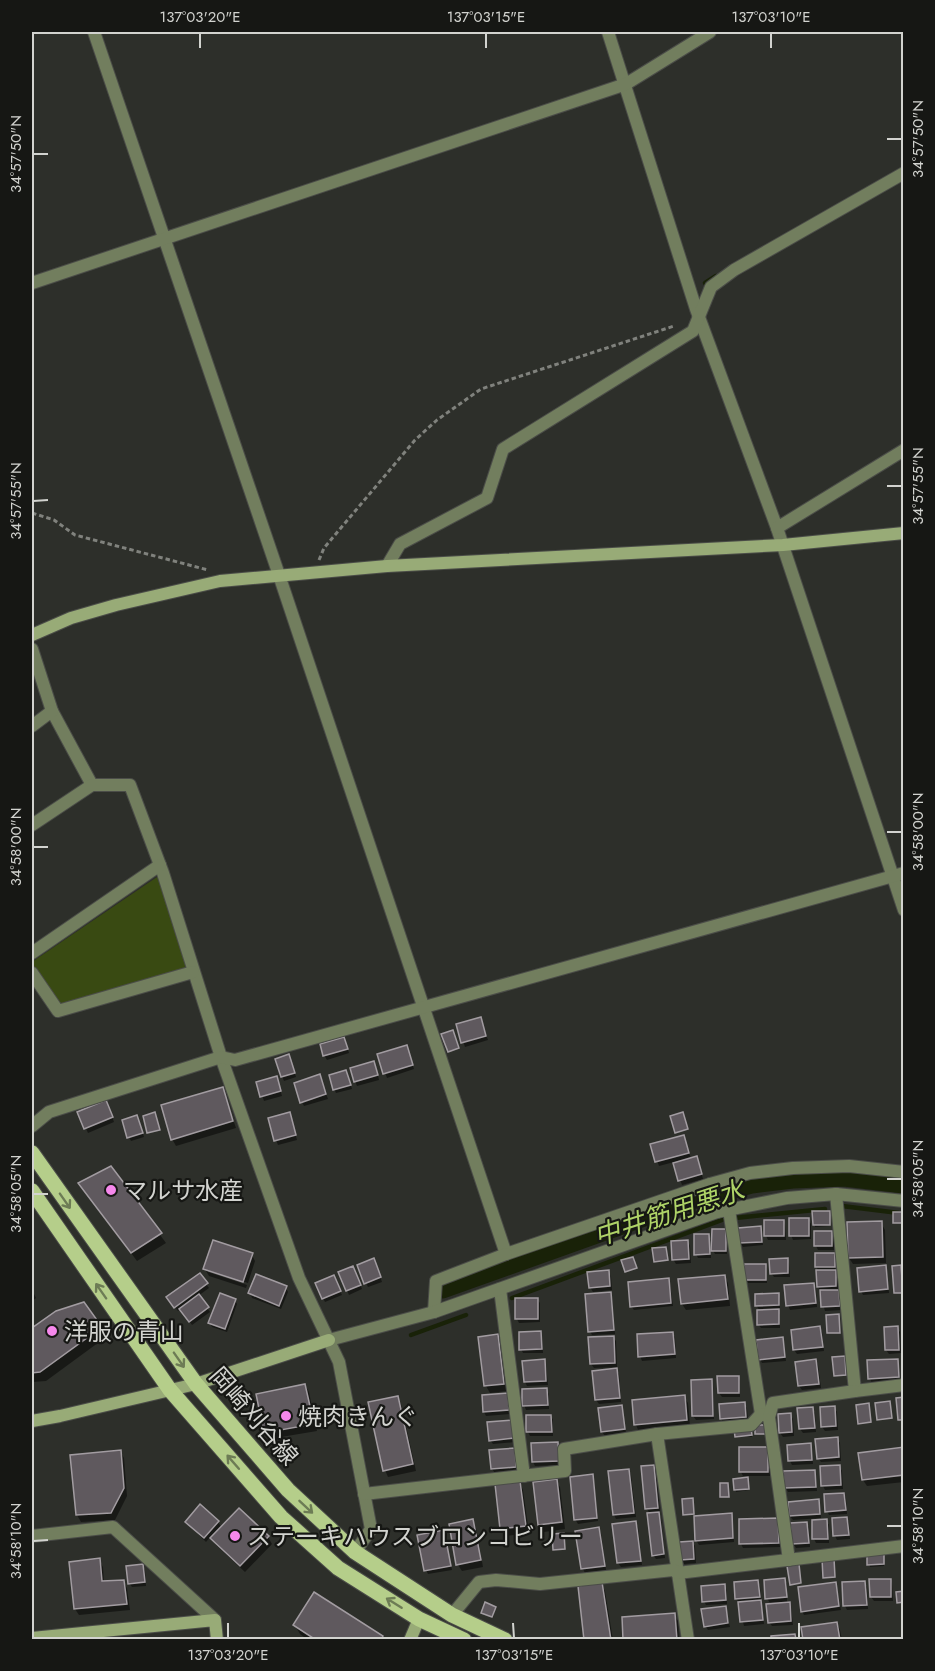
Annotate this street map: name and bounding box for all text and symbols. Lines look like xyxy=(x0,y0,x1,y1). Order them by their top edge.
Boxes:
text: 137°03'20"E xyxy=(160,6,241,28)
text: 137°03'15"E xyxy=(447,6,525,28)
text: 137°03'10"E xyxy=(731,6,811,28)
text: 34°57'50"N xyxy=(907,100,929,178)
text: 34°57'50"N xyxy=(5,115,27,193)
text: 34°57'55"N xyxy=(907,447,929,525)
text: 34°57'55"N xyxy=(5,462,27,540)
text: 34°58'00"N xyxy=(907,793,929,871)
text: 34°58'00"N xyxy=(5,808,27,886)
text: 34°58'05"N xyxy=(907,1140,929,1218)
text: 34°58'05"N xyxy=(5,1155,27,1233)
water label: 中井筋用悪水 xyxy=(589,1170,752,1255)
place label: マルサ水産 xyxy=(123,1173,243,1208)
marker: マルサ水産 xyxy=(104,1183,118,1197)
one-way arrow xyxy=(59,1193,72,1209)
one-way arrow xyxy=(95,1283,107,1299)
place label: 洋服の青山 xyxy=(64,1314,184,1349)
marker: 洋服の青山 xyxy=(45,1324,59,1338)
one-way arrow xyxy=(172,1352,185,1368)
street label: 岡崎刈谷線 xyxy=(201,1359,307,1473)
place label: 焼肉きんぐ xyxy=(298,1399,418,1434)
marker: 焼肉きんぐ xyxy=(279,1409,293,1423)
one-way arrow xyxy=(226,1454,240,1470)
text: 34°58'10"N xyxy=(907,1488,929,1564)
one-way arrow xyxy=(298,1500,313,1514)
text: 34°58'10"N xyxy=(5,1503,27,1579)
place label: ステーキハウスブロンコビリー xyxy=(247,1519,583,1554)
marker: ステーキハウスブロンコビリー xyxy=(228,1529,242,1543)
one-way arrow xyxy=(385,1597,402,1610)
text: 137°03'20"E xyxy=(188,1644,269,1666)
text: 137°03'15"E xyxy=(475,1644,553,1666)
text: 137°03'10"E xyxy=(759,1644,839,1666)

